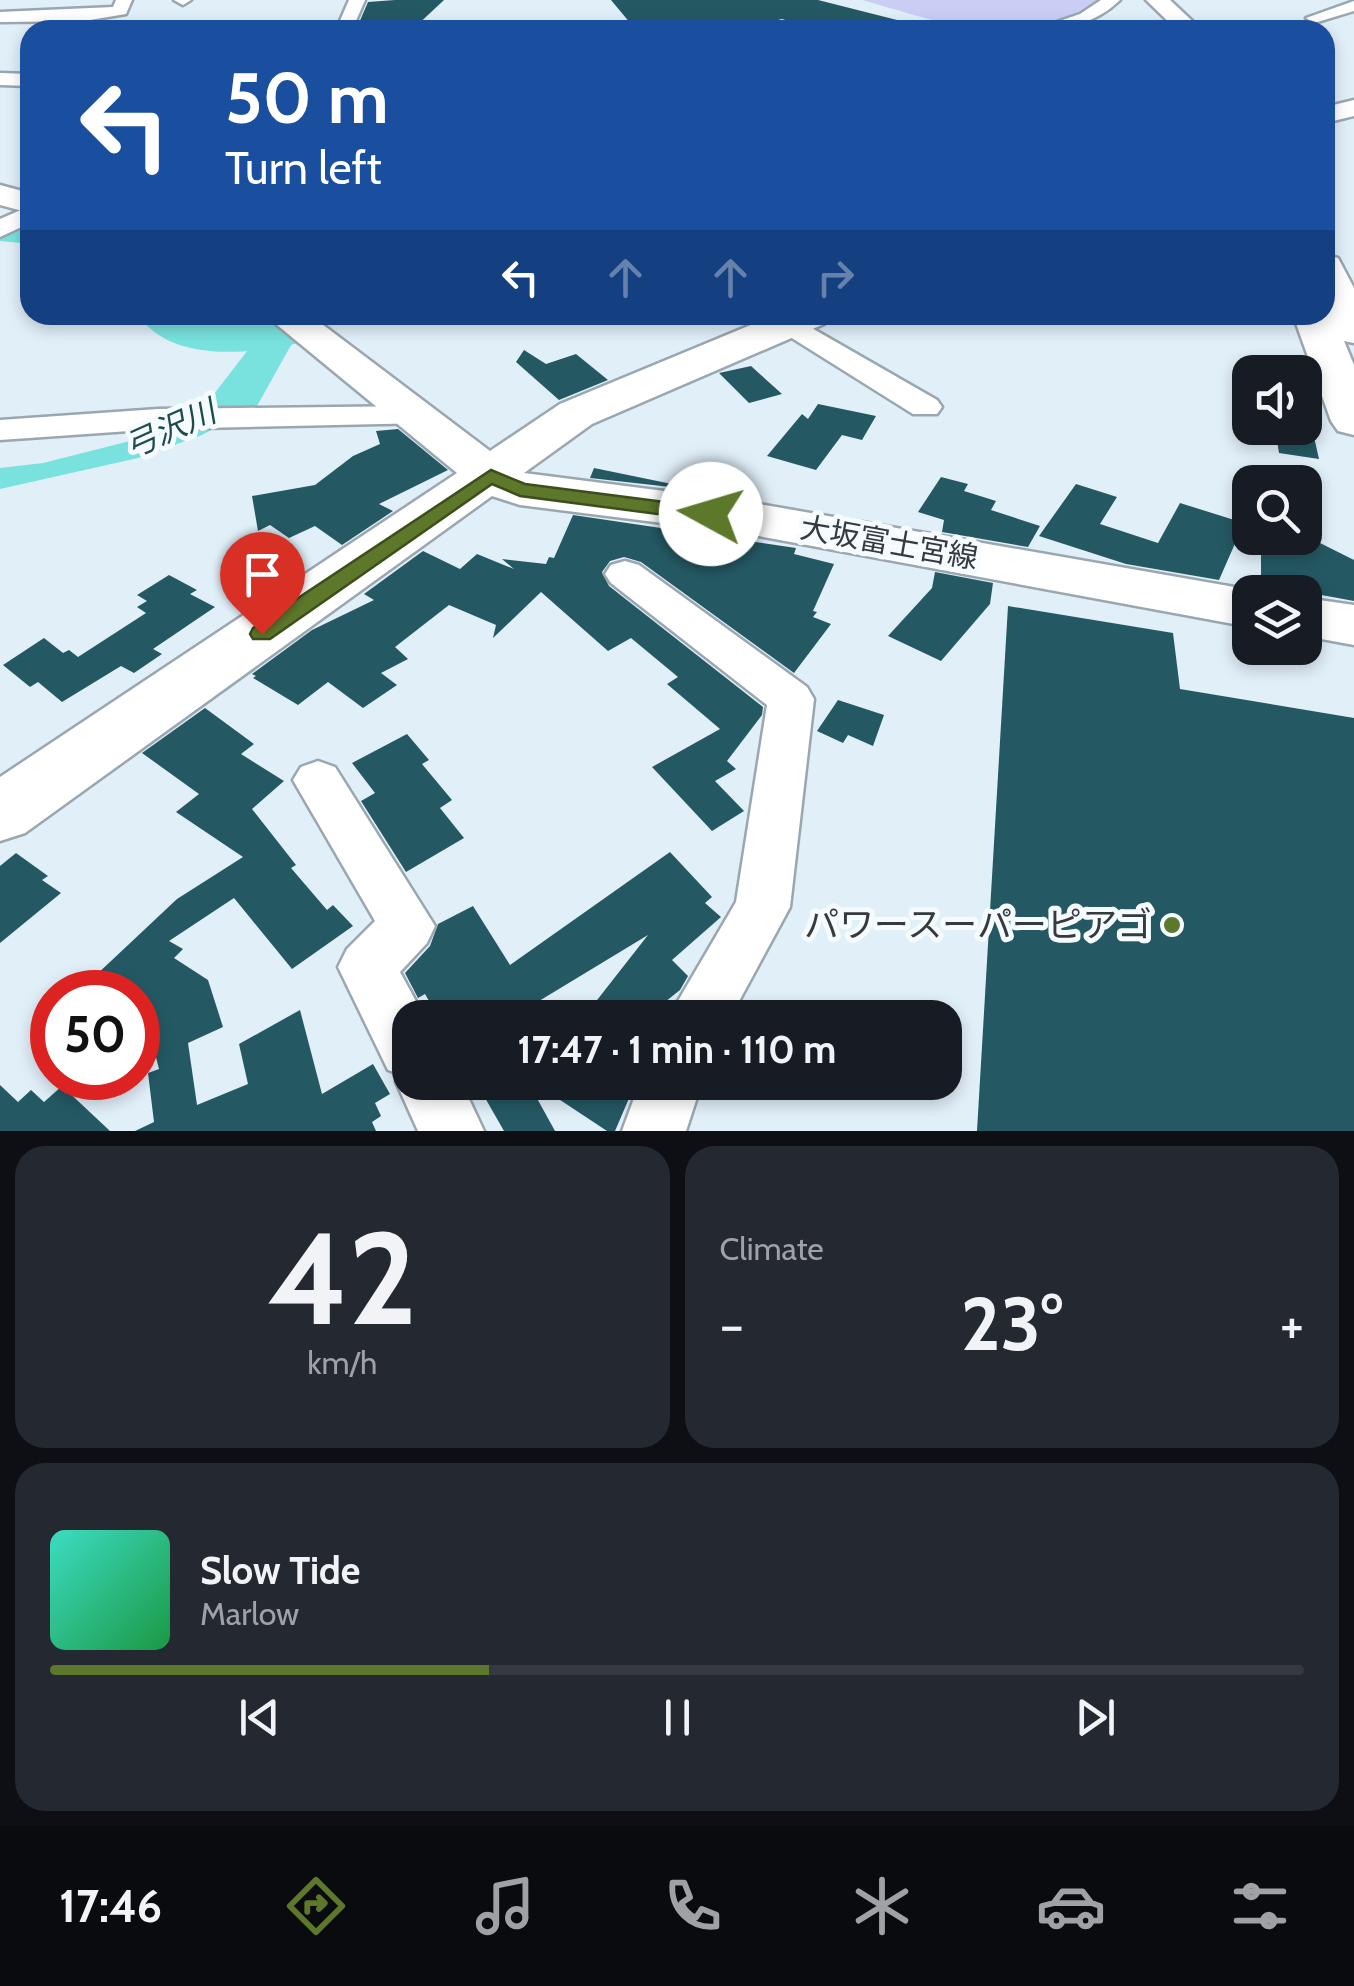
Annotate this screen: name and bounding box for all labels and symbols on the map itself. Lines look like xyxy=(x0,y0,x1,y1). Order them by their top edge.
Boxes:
water label: 弓沢川 xyxy=(118,390,224,466)
position arrow xyxy=(659,462,763,566)
street label: 大坂富士宮線 xyxy=(797,509,981,576)
pin xyxy=(220,532,305,635)
place label: パワースーパーピアゴ xyxy=(804,903,1152,946)
marker: パワースーパーピアゴ xyxy=(1161,914,1183,936)
speed limit sign: 50 xyxy=(30,970,160,1100)

